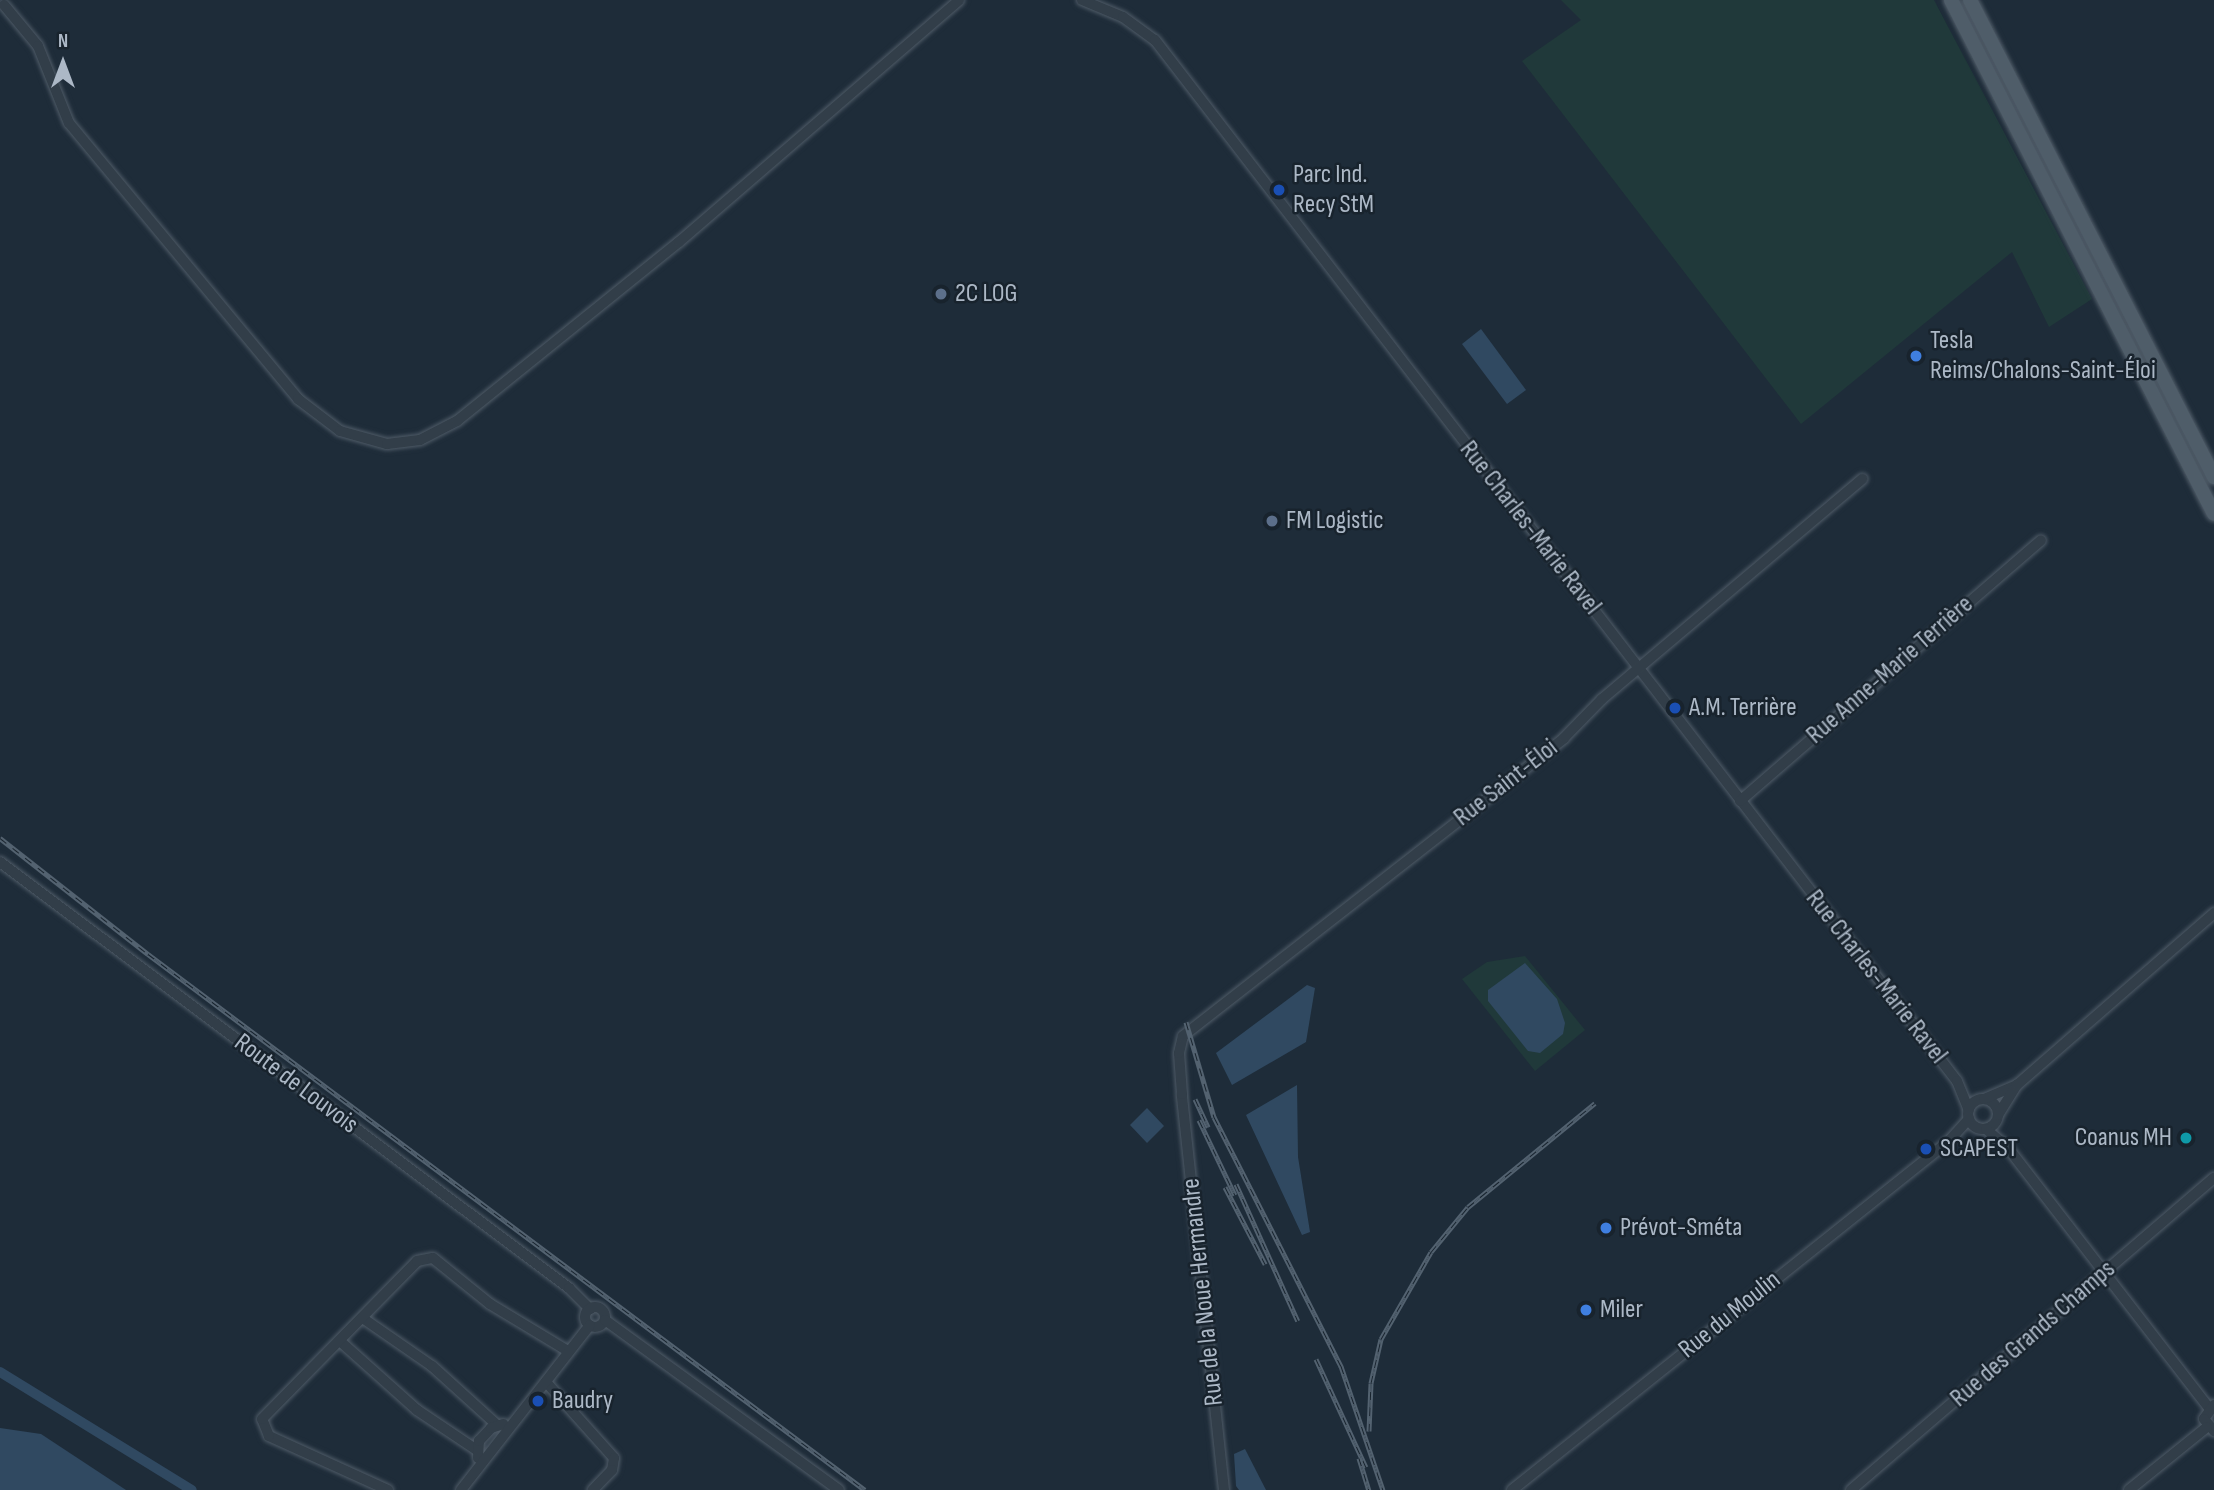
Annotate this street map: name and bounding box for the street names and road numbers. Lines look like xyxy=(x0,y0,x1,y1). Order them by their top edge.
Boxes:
street label: Rue Charles-Marie Ravel xyxy=(1453,435,1607,621)
street label: Rue Anne-Marie Terrière xyxy=(1800,589,1980,751)
street label: Rue Saint-Éloi xyxy=(1448,733,1564,833)
street label: Rue Charles-Marie Ravel xyxy=(1799,884,1953,1070)
street label: Route de Louvois xyxy=(228,1027,364,1141)
street label: Rue de la Noue Hermandre xyxy=(1176,1177,1230,1407)
street label: Rue des Grands Champs xyxy=(1944,1254,2122,1414)
street label: Rue du Moulin xyxy=(1673,1265,1787,1365)

